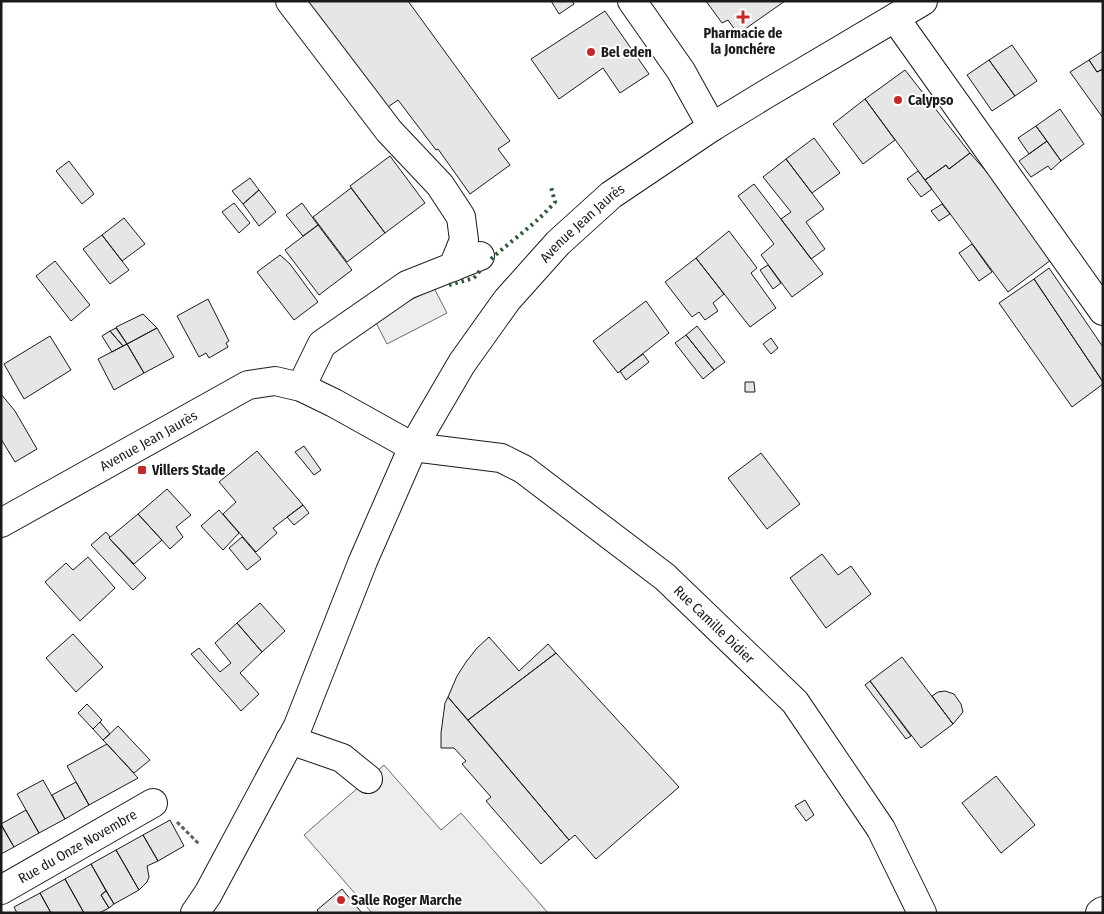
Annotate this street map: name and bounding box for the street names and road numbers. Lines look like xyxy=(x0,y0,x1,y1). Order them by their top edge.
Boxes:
street label: Avenue Jean Jaurès xyxy=(536,180,628,266)
street label: Avenue Jean Jaurès xyxy=(97,407,200,475)
street label: Rue Camille Didier xyxy=(670,582,758,667)
street label: Rue du Onze Novembre xyxy=(15,806,140,887)

